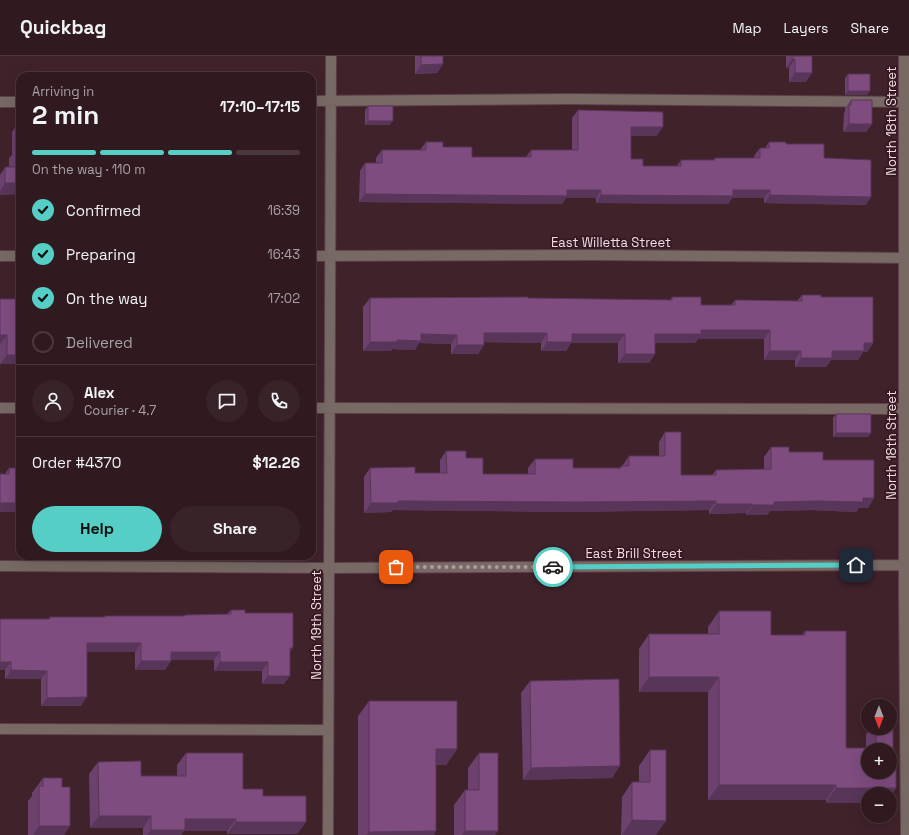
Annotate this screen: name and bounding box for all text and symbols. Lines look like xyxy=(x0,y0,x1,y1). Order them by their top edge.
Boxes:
text: Quickbag xyxy=(20,15,107,40)
text: Map xyxy=(732,19,762,37)
text: Layers xyxy=(784,19,828,37)
text: Share xyxy=(850,19,889,37)
street label: North 18th Street xyxy=(883,66,900,176)
text: Arriving in xyxy=(32,83,94,100)
text: 17:10–17:15 xyxy=(220,97,300,116)
text: 2 min xyxy=(32,98,99,132)
text: On the way · 110 m xyxy=(32,161,145,178)
icon: check xyxy=(32,199,54,221)
text: Confirmed xyxy=(66,201,141,220)
text: 16:39 xyxy=(268,202,300,219)
street label: East Willetta Street xyxy=(551,234,671,251)
icon: check xyxy=(32,243,54,265)
text: Preparing xyxy=(66,245,136,264)
text: 16:43 xyxy=(267,246,300,263)
icon: check xyxy=(32,287,54,309)
text: On the way xyxy=(66,289,147,308)
text: 17:02 xyxy=(268,290,300,307)
text: Delivered xyxy=(66,333,133,352)
button: person xyxy=(32,380,74,422)
button: chat xyxy=(206,380,248,422)
button: phone xyxy=(258,380,300,422)
text: Alex xyxy=(84,383,115,402)
street label: North 18th Street xyxy=(883,390,900,500)
text: Courier · 4.7 xyxy=(84,402,156,419)
text: Order #4370 xyxy=(32,453,121,472)
text: $12.26 xyxy=(253,453,300,472)
button: Help xyxy=(32,506,162,552)
button: Share xyxy=(170,506,300,552)
street label: East Brill Street xyxy=(586,545,682,562)
courier xyxy=(533,547,573,587)
pin xyxy=(839,548,873,582)
pin xyxy=(379,550,413,584)
icon: home xyxy=(845,554,867,576)
icon: bag xyxy=(385,556,407,578)
icon: car xyxy=(542,556,564,578)
street label: North 19th Street xyxy=(308,570,325,680)
north arrow xyxy=(861,699,897,735)
map controls xyxy=(861,699,897,823)
button: + xyxy=(861,743,897,779)
button: − xyxy=(861,787,897,823)

